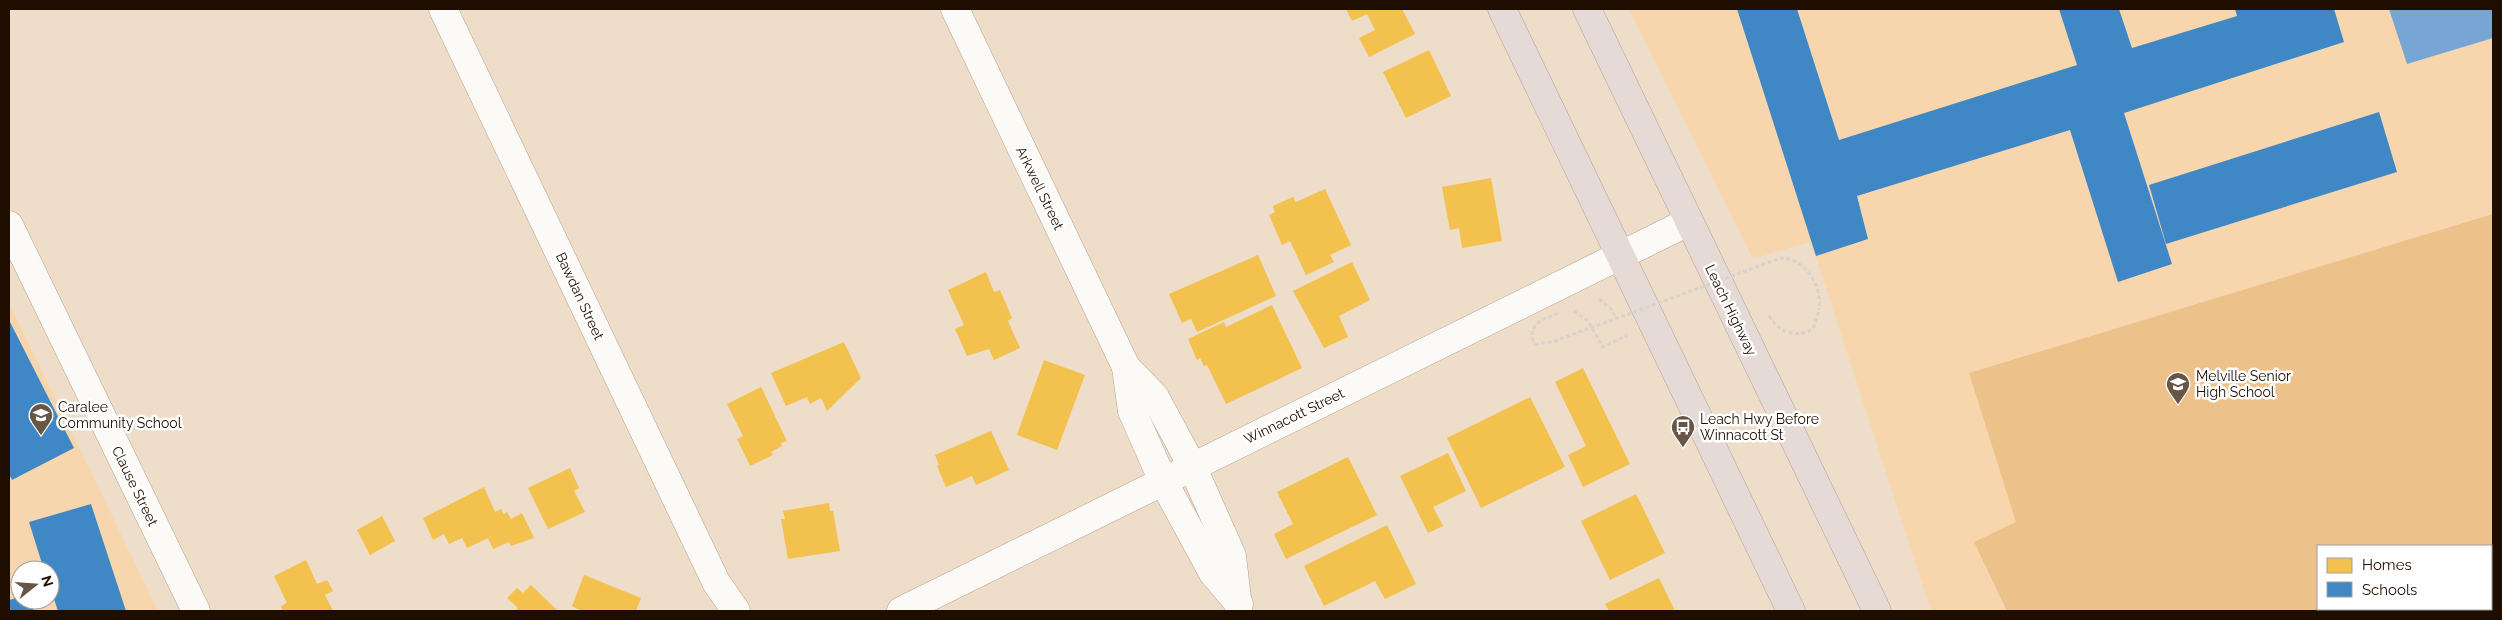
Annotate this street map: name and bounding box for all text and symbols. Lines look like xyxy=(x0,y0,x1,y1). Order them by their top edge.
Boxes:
street label: Arkwell Street xyxy=(1013,144,1067,233)
street label: Bawdan Street xyxy=(553,250,607,343)
street label: Leach Highway xyxy=(1702,262,1760,359)
place label: Melville Senior High School xyxy=(2196,368,2291,400)
school or university icon: Melville Senior High School xyxy=(2165,371,2191,405)
street label: Winnacott Street xyxy=(1241,385,1347,447)
place label: Caralee Community School xyxy=(58,399,182,431)
school or university icon: Caralee Community School xyxy=(28,402,54,436)
place label: Leach Hwy Before Winnacott St xyxy=(1700,411,1819,443)
bus stop icon: Leach Hwy Before Winnacott St xyxy=(1670,414,1696,448)
street label: Clause Street xyxy=(109,444,161,529)
legend xyxy=(2317,545,2492,610)
text: Homes xyxy=(2362,556,2412,574)
north arrow xyxy=(10,560,60,610)
text: N xyxy=(38,574,57,589)
text: Schools xyxy=(2362,581,2417,599)

